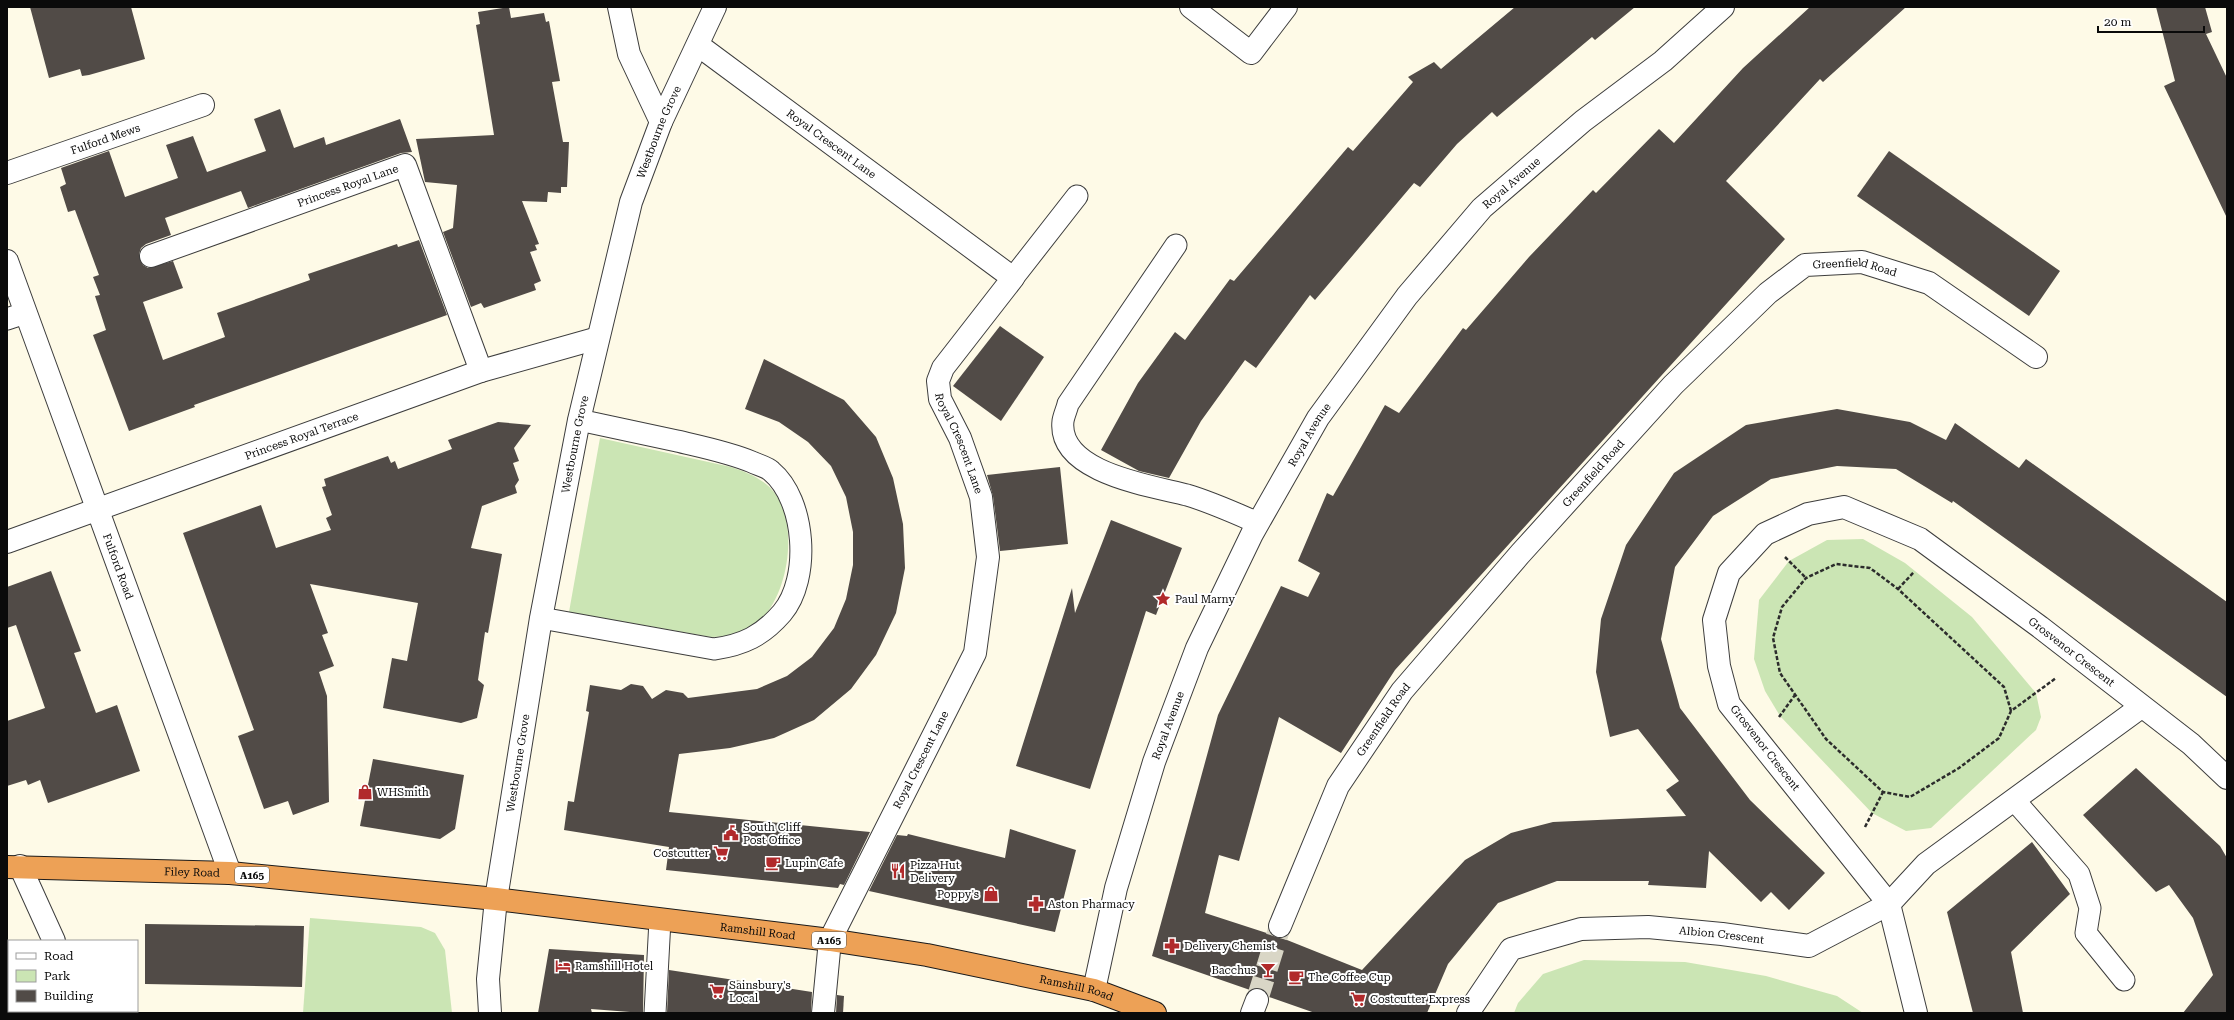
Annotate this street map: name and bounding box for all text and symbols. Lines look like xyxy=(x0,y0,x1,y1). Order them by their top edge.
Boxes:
scale bar xyxy=(2098,8,2204,34)
text: 20 m xyxy=(2104,15,2131,29)
street label: Westbourne Grove xyxy=(634,84,684,180)
street label: Royal Crescent Lane xyxy=(784,106,879,181)
street label: Fulford Mews xyxy=(69,121,142,157)
street label: Royal Avenue xyxy=(1480,154,1543,211)
street label: Princess Royal Lane xyxy=(296,161,400,210)
street label: Greenfield Road xyxy=(1812,256,1899,279)
street label: Royal Crescent Lane xyxy=(933,392,986,495)
street label: Westbourne Grove xyxy=(559,394,591,494)
street label: Royal Avenue xyxy=(1285,400,1333,469)
street label: Princess Royal Terrace xyxy=(243,409,360,462)
street label: Greenfield Road xyxy=(1560,437,1627,509)
street label: Fulford Road xyxy=(100,532,136,601)
place icon: Paul Marny xyxy=(1154,590,1172,608)
place label: Paul Marny xyxy=(1175,593,1236,606)
street label: Grosvenor Crescent xyxy=(2026,614,2117,689)
street label: Greenfield Road xyxy=(1354,680,1413,759)
street label: Royal Avenue xyxy=(1149,690,1187,761)
street label: Grosvenor Crescent xyxy=(1727,703,1803,793)
street label: Royal Crescent Lane xyxy=(891,709,951,811)
street label: Westbourne Grove xyxy=(503,713,532,813)
shop icon: WHSmith xyxy=(356,783,374,801)
place label: WHSmith xyxy=(377,786,429,799)
place label: South Cliff Post Office xyxy=(743,821,801,847)
public building icon: South Cliff Post Office xyxy=(722,824,740,842)
supermarket icon: Costcutter xyxy=(712,844,730,862)
place label: Costcutter xyxy=(653,847,709,860)
cafe icon: Lupin Cafe xyxy=(764,854,782,872)
place label: Lupin Cafe xyxy=(785,857,843,870)
place label: Pizza Hut Delivery xyxy=(910,859,960,885)
restaurant icon: Pizza Hut Delivery xyxy=(889,862,907,880)
street label: Filey Road xyxy=(164,865,220,879)
road number: A165 xyxy=(235,867,269,883)
shop icon: Poppy's xyxy=(982,885,1000,903)
place label: Poppy's xyxy=(937,888,979,901)
pharmacy icon: Aston Pharmacy xyxy=(1027,895,1045,913)
place label: Aston Pharmacy xyxy=(1048,898,1135,911)
street label: Ramshill Road xyxy=(719,920,796,942)
street label: Albion Crescent xyxy=(1679,923,1765,946)
road number: A165 xyxy=(812,932,846,948)
pharmacy icon: Delivery Chemist xyxy=(1163,937,1181,955)
legend xyxy=(8,940,138,1012)
place label: Delivery Chemist xyxy=(1184,940,1276,953)
text: Road xyxy=(44,949,74,963)
hotel icon: Ramshill Hotel xyxy=(554,957,572,975)
place label: Ramshill Hotel xyxy=(575,960,654,973)
bar icon: Bacchus xyxy=(1259,961,1277,979)
place label: Bacchus xyxy=(1211,964,1256,977)
cafe icon: The Coffee Cup xyxy=(1287,968,1305,986)
text: Park xyxy=(44,969,71,983)
place label: The Coffee Cup xyxy=(1308,971,1391,984)
street label: Ramshill Road xyxy=(1038,972,1115,1003)
place label: Sainsbury's Local xyxy=(729,979,791,1005)
supermarket icon: Sainsbury's Local xyxy=(708,982,726,1000)
text: Building xyxy=(44,989,93,1003)
supermarket icon: Costcutter Express xyxy=(1349,990,1367,1008)
place label: Costcutter Express xyxy=(1370,993,1470,1006)

